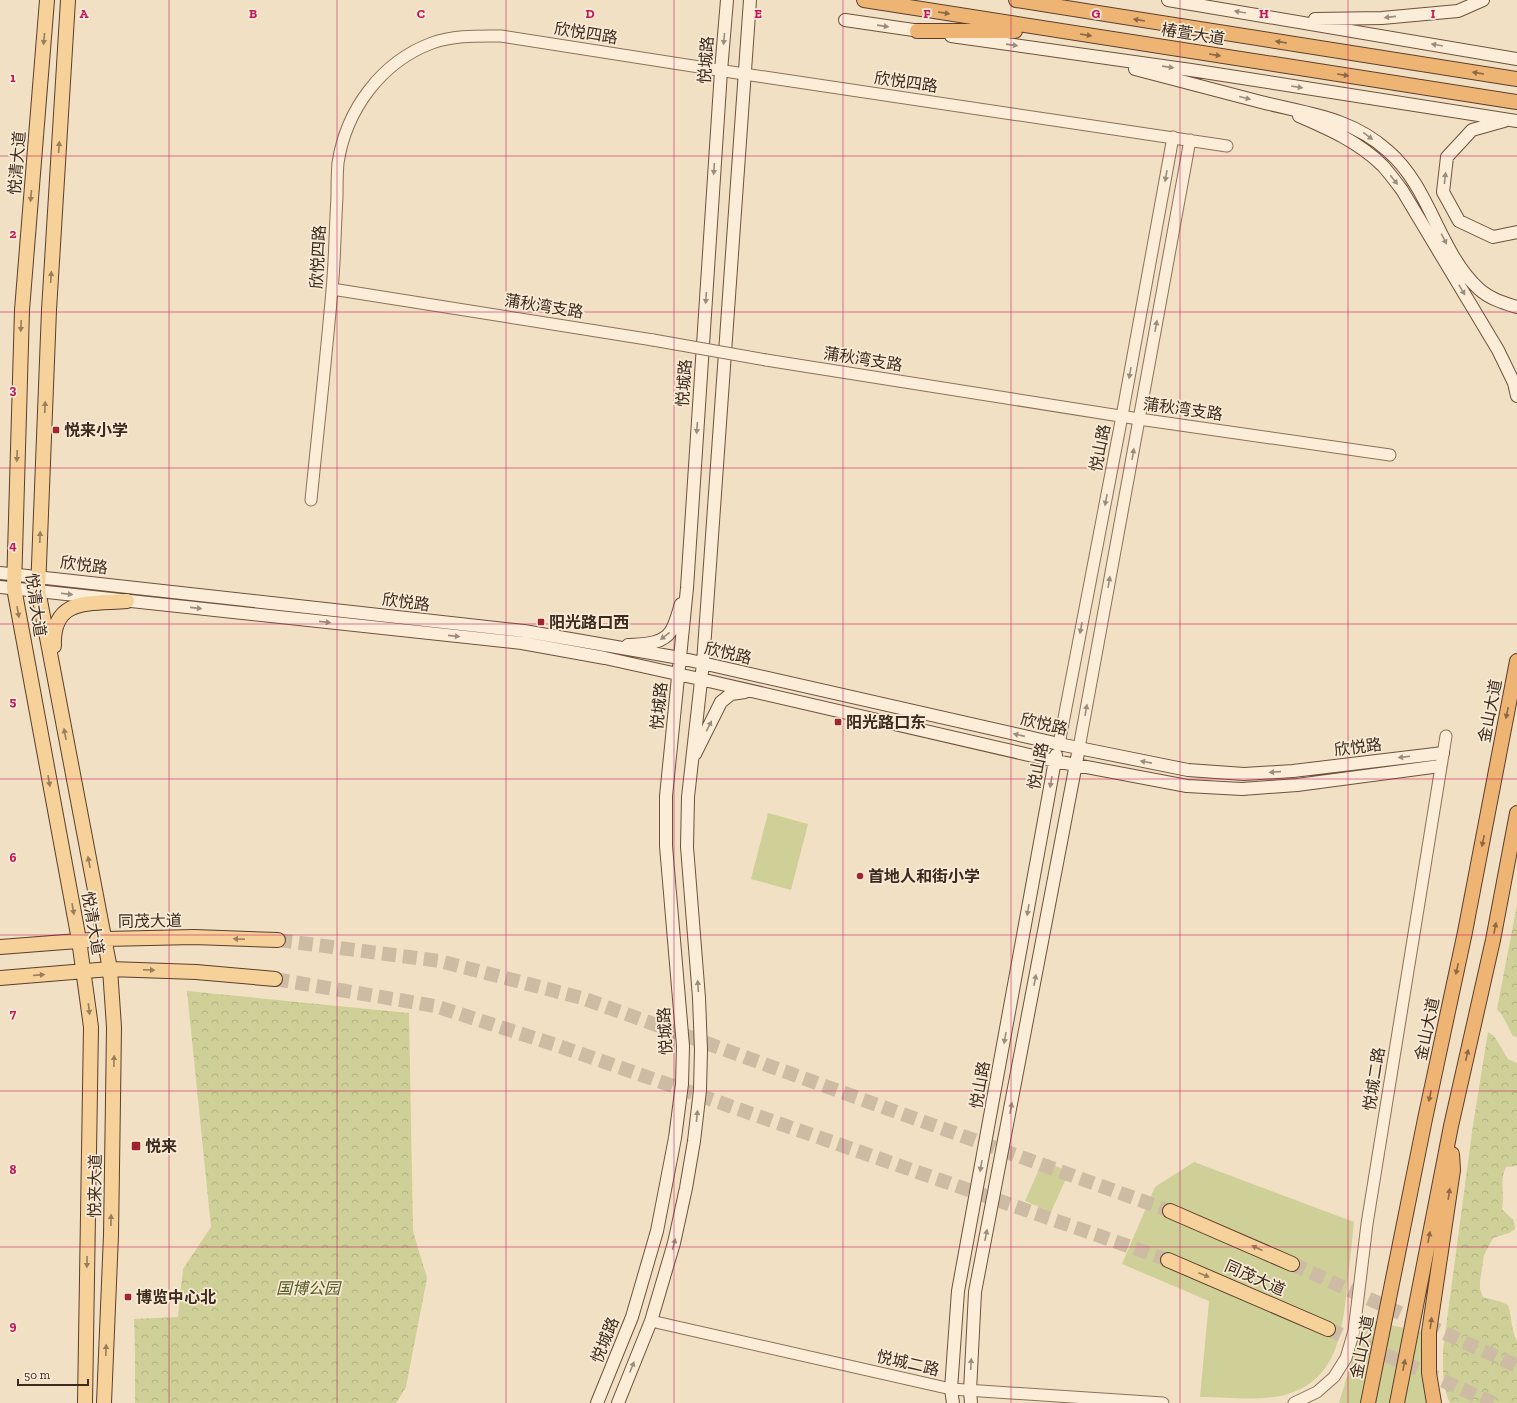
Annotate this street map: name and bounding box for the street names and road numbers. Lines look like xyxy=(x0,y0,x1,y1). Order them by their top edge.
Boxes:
street label: 欣悦四路 xyxy=(553,19,619,47)
street label: 椿萱大道 xyxy=(1160,20,1226,48)
street label: 悦城路 xyxy=(695,35,717,85)
street label: 欣悦四路 xyxy=(873,68,939,96)
street label: 悦清大道 xyxy=(5,130,29,196)
street label: 欣悦四路 xyxy=(307,225,329,289)
street label: 蒲秋湾支路 xyxy=(503,290,585,322)
street label: 蒲秋湾支路 xyxy=(822,343,904,375)
street label: 悦城路 xyxy=(673,358,695,408)
street label: 蒲秋湾支路 xyxy=(1142,394,1224,424)
street label: 悦山路 xyxy=(1086,423,1114,473)
street label: 欣悦路 xyxy=(59,553,109,577)
street label: 悦清大道 xyxy=(22,572,50,638)
street label: 欣悦路 xyxy=(381,590,431,614)
street label: 欣悦路 xyxy=(702,638,754,668)
street label: 金山大道 xyxy=(1475,678,1505,744)
street label: 悦城路 xyxy=(647,681,671,731)
street label: 欣悦路 xyxy=(1018,709,1070,739)
street label: 欣悦路 xyxy=(1333,735,1383,759)
street label: 悦山路 xyxy=(1024,741,1052,791)
street label: 悦清大道 xyxy=(78,890,108,956)
street label: 同茂大道 xyxy=(118,911,182,931)
street label: 金山大道 xyxy=(1411,996,1443,1062)
street label: 悦城路 xyxy=(654,1007,676,1055)
street label: 悦城二路 xyxy=(1360,1046,1388,1112)
street label: 悦山路 xyxy=(966,1060,994,1110)
street label: 悦来大道 xyxy=(85,1154,105,1218)
street label: 同茂大道 xyxy=(1222,1256,1288,1300)
street label: 悦城路 xyxy=(587,1314,623,1366)
street label: 金山大道 xyxy=(1347,1314,1377,1380)
street label: 悦城二路 xyxy=(875,1347,941,1379)

